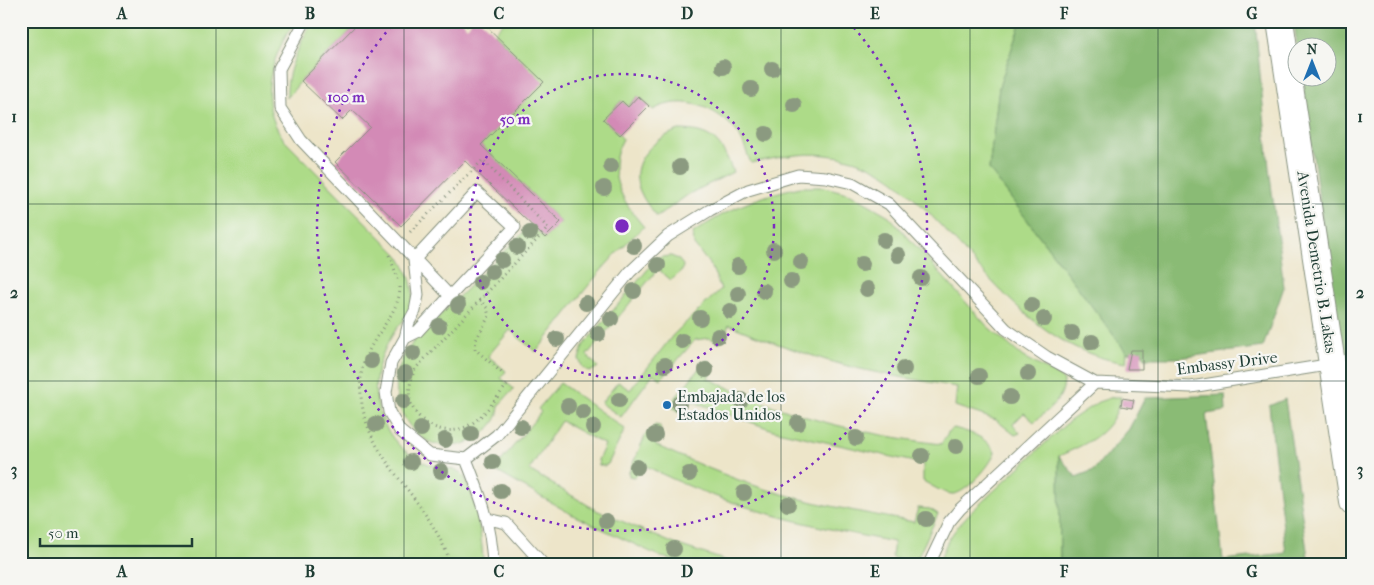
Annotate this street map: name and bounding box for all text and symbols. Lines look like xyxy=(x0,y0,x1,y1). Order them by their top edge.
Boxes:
text: A xyxy=(116,4,128,23)
text: B xyxy=(305,4,315,23)
text: C xyxy=(494,4,505,23)
text: D xyxy=(681,4,693,23)
text: E xyxy=(870,4,880,23)
text: F xyxy=(1059,4,1069,23)
text: G xyxy=(1246,4,1258,23)
north arrow xyxy=(1286,38,1336,88)
text: N xyxy=(1307,41,1318,58)
text: 100 m xyxy=(327,88,365,106)
text: 1 xyxy=(11,107,17,126)
text: 1 xyxy=(1357,107,1363,126)
text: 50 m xyxy=(500,110,531,128)
street label: Avenida Demetrio B. Lakas xyxy=(1293,168,1341,355)
centre of rings xyxy=(613,217,631,235)
text: 2 xyxy=(10,283,18,302)
text: 2 xyxy=(1356,283,1364,302)
street label: Embassy Drive xyxy=(1175,347,1279,379)
place label: Embajada de los Estados Unidos xyxy=(677,387,785,424)
marker: Embajada de los Estados Unidos xyxy=(661,399,673,411)
text: 3 xyxy=(11,460,17,480)
text: 3 xyxy=(1357,460,1363,480)
scale bar xyxy=(40,515,192,547)
text: 50 m xyxy=(48,524,79,542)
text: A xyxy=(116,562,128,581)
text: B xyxy=(305,562,315,581)
text: C xyxy=(494,562,505,581)
text: D xyxy=(681,562,693,581)
text: E xyxy=(870,562,880,581)
text: F xyxy=(1059,562,1069,581)
text: G xyxy=(1246,562,1258,581)

